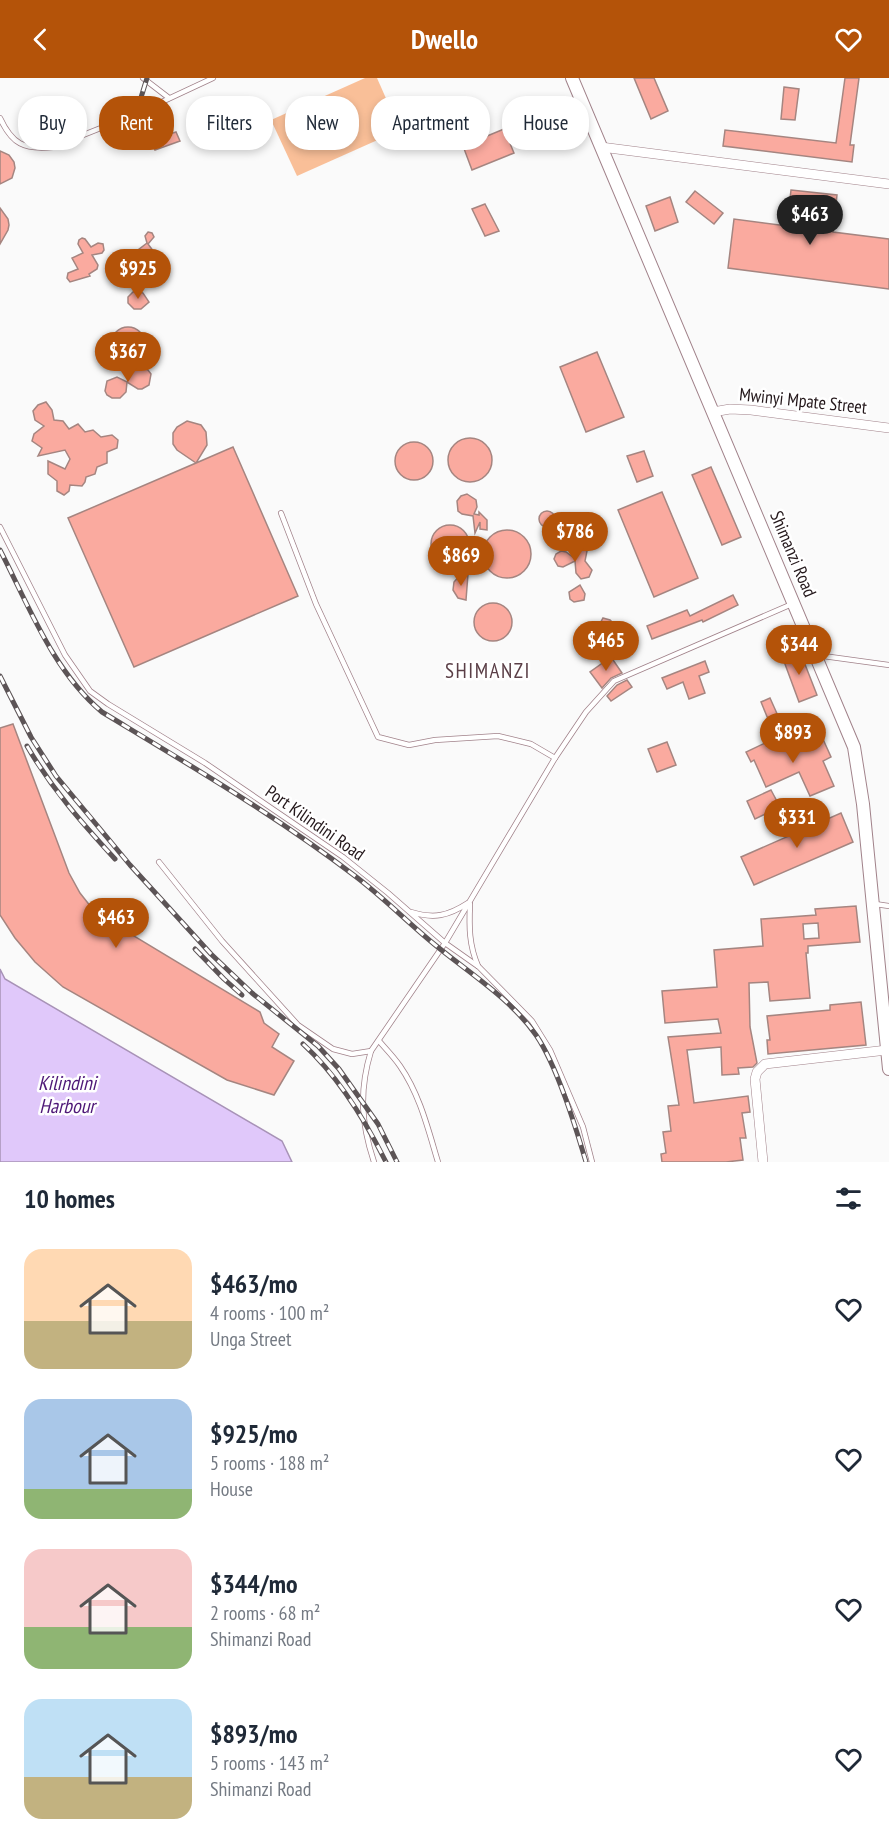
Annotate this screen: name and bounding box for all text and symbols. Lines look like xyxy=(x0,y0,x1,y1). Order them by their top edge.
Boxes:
text: Dwello xyxy=(411,22,478,56)
icon: back xyxy=(24,23,57,56)
icon: heart xyxy=(832,23,865,56)
chip: Buy xyxy=(18,96,87,150)
chip: Rent xyxy=(99,96,174,150)
chip: Filters xyxy=(186,96,273,150)
chip: New xyxy=(285,96,359,150)
chip: Apartment xyxy=(371,96,490,150)
chip: House xyxy=(502,96,589,150)
pin: $463 xyxy=(774,195,846,246)
text: $463 xyxy=(791,201,829,227)
pin: $925 xyxy=(102,249,174,300)
text: $925 xyxy=(119,255,157,281)
pin: $367 xyxy=(92,332,164,383)
text: $367 xyxy=(109,338,147,364)
street label: Mwinyi Mpate Street xyxy=(738,382,868,419)
street label: Shimanzi Road xyxy=(765,507,822,600)
pin: $786 xyxy=(539,512,611,563)
text: $786 xyxy=(556,518,594,544)
pin: $869 xyxy=(425,536,497,587)
text: $869 xyxy=(442,542,480,568)
pin: $465 xyxy=(570,621,642,672)
pin: $344 xyxy=(763,625,835,676)
text: $465 xyxy=(587,627,625,653)
text: $344 xyxy=(780,631,818,657)
district label: SHIMANZI xyxy=(445,657,531,684)
pin: $893 xyxy=(757,713,829,764)
text: $893 xyxy=(774,719,812,745)
street label: Port Kilindini Road xyxy=(261,780,370,865)
pin: $331 xyxy=(761,798,833,849)
text: $331 xyxy=(778,804,816,830)
pin: $463 xyxy=(80,898,152,949)
text: $463 xyxy=(97,904,135,930)
water label: Kilindini Harbour xyxy=(38,1070,99,1119)
text: 10 homes xyxy=(24,1182,115,1215)
icon: filters xyxy=(832,1182,865,1215)
text: $463/mo xyxy=(210,1267,298,1300)
icon: home xyxy=(72,1273,144,1345)
icon: heart xyxy=(832,1293,865,1326)
text: 4 rooms · 100 m² xyxy=(210,1300,329,1326)
text: Unga Street xyxy=(210,1326,291,1352)
text: $925/mo xyxy=(210,1417,298,1450)
icon: home xyxy=(72,1423,144,1495)
icon: heart xyxy=(832,1443,865,1476)
text: 5 rooms · 188 m² xyxy=(210,1450,329,1476)
text: House xyxy=(210,1476,253,1502)
text: $344/mo xyxy=(210,1567,298,1600)
icon: home xyxy=(72,1573,144,1645)
icon: heart xyxy=(832,1593,865,1626)
text: 2 rooms · 68 m² xyxy=(210,1600,320,1626)
text: Shimanzi Road xyxy=(210,1626,311,1652)
text: $893/mo xyxy=(210,1717,298,1750)
icon: home xyxy=(72,1723,144,1795)
icon: heart xyxy=(832,1743,865,1776)
text: 5 rooms · 143 m² xyxy=(210,1750,329,1776)
text: Shimanzi Road xyxy=(210,1776,311,1802)

